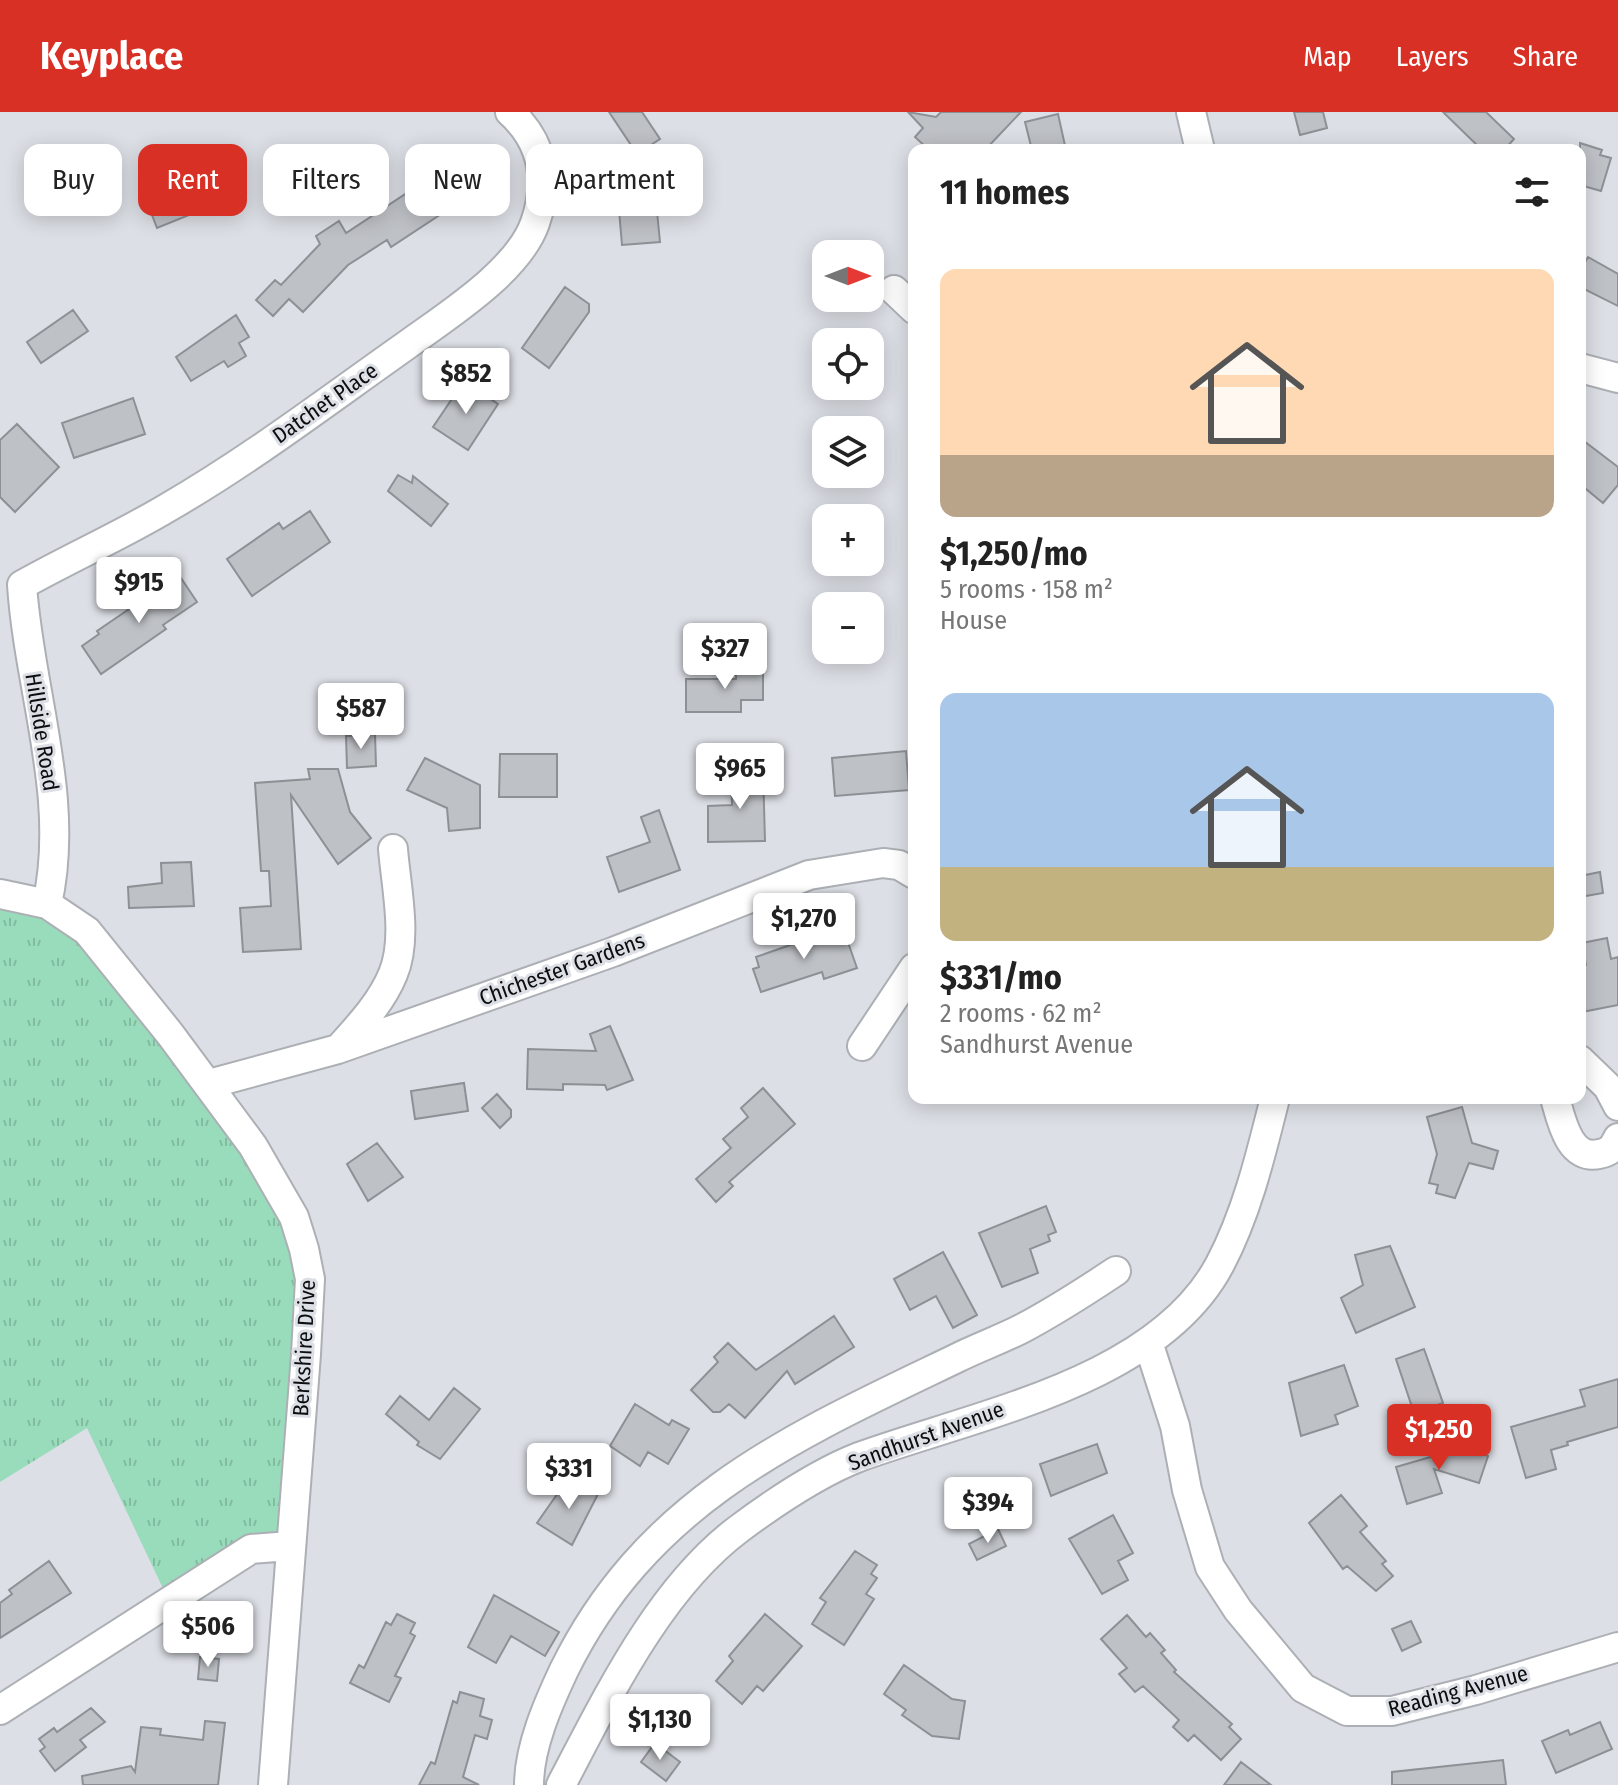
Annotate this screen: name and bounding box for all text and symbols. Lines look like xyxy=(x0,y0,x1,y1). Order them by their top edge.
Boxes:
text: Keyplace xyxy=(40,33,183,79)
text: Map xyxy=(1303,40,1352,73)
text: Layers xyxy=(1396,40,1469,73)
text: Share xyxy=(1513,40,1578,73)
chip: Buy xyxy=(24,144,122,216)
chip: Rent xyxy=(138,144,247,216)
chip: Filters xyxy=(263,144,389,216)
chip: New xyxy=(405,144,510,216)
chip: Apartment xyxy=(526,144,703,216)
icon: filters xyxy=(1510,170,1554,214)
text: 11 homes xyxy=(940,172,1069,213)
north arrow xyxy=(812,240,884,312)
map controls xyxy=(812,240,884,664)
icon: home xyxy=(1175,321,1319,465)
button: locate xyxy=(812,328,884,400)
pin: $852 xyxy=(419,348,513,416)
street label: Datchet Place xyxy=(267,357,383,449)
text: $852 xyxy=(440,358,492,389)
button: layers xyxy=(812,416,884,488)
button: + xyxy=(812,504,884,576)
text: $1,250/mo xyxy=(940,533,1088,574)
pin: $915 xyxy=(92,557,186,625)
text: $915 xyxy=(114,567,164,598)
text: 5 rooms · 158 m² xyxy=(940,574,1113,605)
button: − xyxy=(812,592,884,664)
text: House xyxy=(940,605,1007,636)
pin: $327 xyxy=(678,623,772,691)
text: $327 xyxy=(701,633,749,664)
street label: Hillside Road xyxy=(19,671,65,793)
pin: $587 xyxy=(314,683,408,751)
text: $587 xyxy=(336,693,386,724)
pin: $965 xyxy=(693,743,787,811)
icon: home xyxy=(1175,745,1319,889)
text: $965 xyxy=(714,753,766,784)
pin: $1,270 xyxy=(739,893,869,961)
text: $1,270 xyxy=(771,903,837,934)
street label: Chichester Gardens xyxy=(476,927,648,1011)
text: $331/mo xyxy=(940,957,1062,998)
text: 2 rooms · 62 m² xyxy=(940,998,1102,1029)
text: Sandhurst Avenue xyxy=(940,1029,1133,1060)
street label: Berkshire Drive xyxy=(287,1279,321,1417)
street label: Sandhurst Avenue xyxy=(845,1395,1007,1477)
pin: $1,250 xyxy=(1374,1404,1504,1472)
text: $1,250 xyxy=(1405,1414,1473,1445)
pin: $331 xyxy=(522,1443,616,1511)
text: $331 xyxy=(545,1453,593,1484)
pin: $394 xyxy=(941,1477,1035,1545)
text: $394 xyxy=(962,1487,1014,1518)
pin: $506 xyxy=(161,1601,255,1669)
text: $506 xyxy=(181,1611,235,1642)
street label: Reading Avenue xyxy=(1385,1659,1531,1723)
pin: $1,130 xyxy=(595,1694,725,1762)
text: $1,130 xyxy=(628,1704,692,1735)

